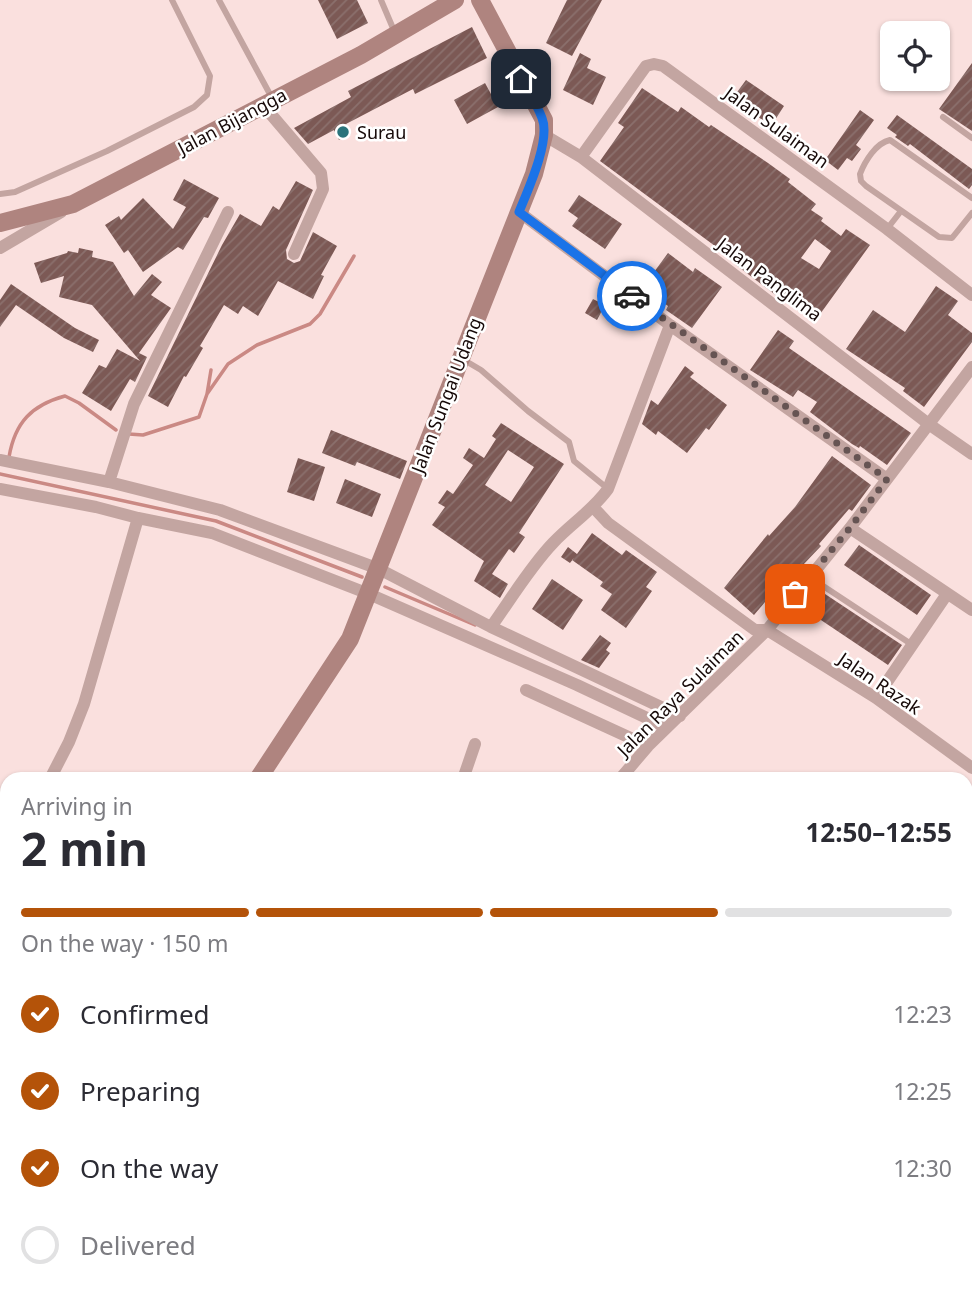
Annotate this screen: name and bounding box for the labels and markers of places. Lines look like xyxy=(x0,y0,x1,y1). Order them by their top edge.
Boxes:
pin xyxy=(491,49,551,109)
place label: Surau xyxy=(357,120,406,144)
marker: Surau xyxy=(335,124,351,140)
pin xyxy=(765,564,825,624)

